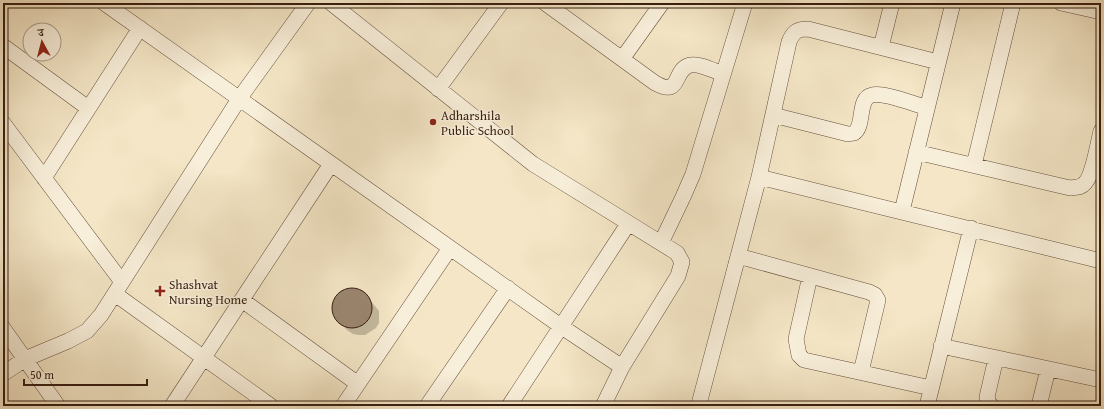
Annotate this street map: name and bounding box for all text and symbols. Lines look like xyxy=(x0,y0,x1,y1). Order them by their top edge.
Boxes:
north arrow xyxy=(22,22,62,62)
text: उ xyxy=(36,24,46,40)
place label: Adharshila Public School xyxy=(441,106,514,140)
marker: Adharshila Public School xyxy=(428,117,438,127)
place label: Shashvat Nursing Home xyxy=(169,275,247,309)
marker: Shashvat Nursing Home xyxy=(154,285,166,297)
scale bar xyxy=(24,361,147,387)
text: 50 m xyxy=(30,366,54,383)

